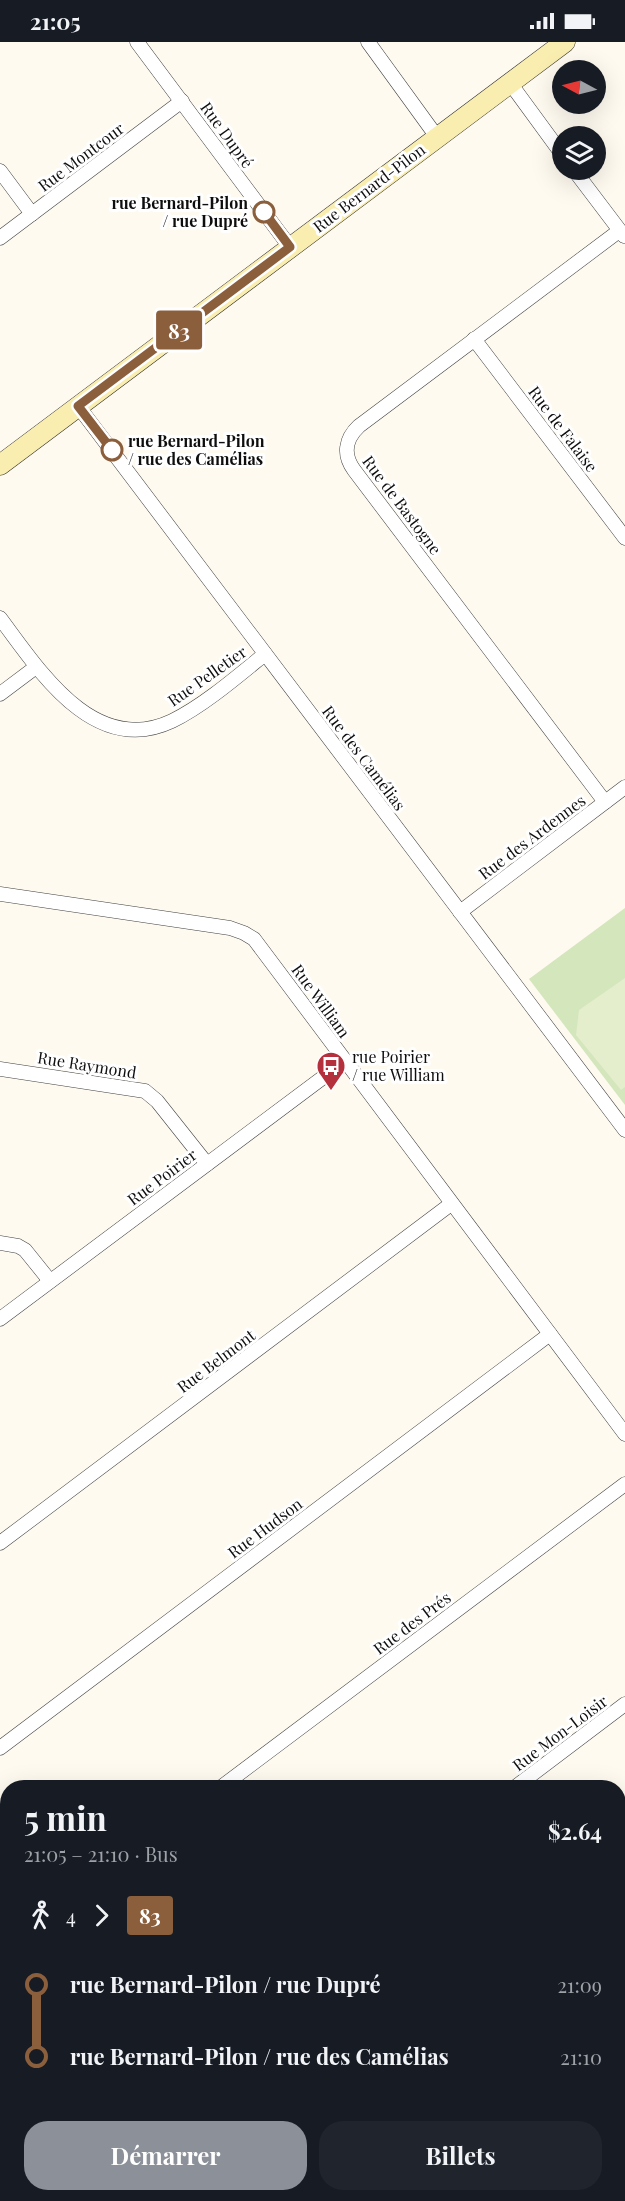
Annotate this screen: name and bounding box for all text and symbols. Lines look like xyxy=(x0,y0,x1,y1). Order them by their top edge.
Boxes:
text: 21:05 xyxy=(30,6,81,36)
north arrow xyxy=(552,60,606,114)
map controls xyxy=(552,60,606,180)
street label: Rue Dupré xyxy=(196,97,258,172)
street label: Rue Montcour xyxy=(34,117,128,196)
button: layers xyxy=(552,126,606,180)
street label: Rue Bernard-Pilon xyxy=(308,138,429,237)
place label: rue Bernard-Pilon / rue Dupré xyxy=(111,192,248,231)
marker: rue Bernard-Pilon / rue Dupré xyxy=(253,201,275,223)
line badge: 83 xyxy=(152,310,206,350)
text: 83 xyxy=(168,316,190,344)
street label: Rue de Falaise xyxy=(524,381,603,476)
place label: rue Bernard-Pilon / rue des Camélias xyxy=(128,430,265,469)
marker: rue Bernard-Pilon / rue des Camélias xyxy=(101,439,123,461)
street label: Rue de Bastogne xyxy=(358,451,447,558)
street label: Rue Pelletier xyxy=(163,641,250,710)
street label: Rue des Camélias xyxy=(318,701,411,814)
street label: Rue des Ardennes xyxy=(474,790,589,884)
street label: Rue William xyxy=(288,960,355,1042)
street label: Rue Raymond xyxy=(36,1046,138,1083)
place label: rue Poirier / rue William xyxy=(352,1046,445,1085)
bus stop icon: rue Poirier / rue William xyxy=(315,1050,347,1092)
street label: Rue Poirier xyxy=(123,1144,201,1209)
street label: Rue Belmont xyxy=(172,1324,259,1397)
street label: Rue Hudson xyxy=(223,1493,306,1562)
street label: Rue des Prés xyxy=(369,1587,455,1659)
street label: Rue Mon-Loisir xyxy=(508,1690,611,1775)
text: 5 min xyxy=(24,1795,107,1839)
text: $2.64 xyxy=(548,1816,602,1846)
text: 21:05 – 21:10 · Bus xyxy=(24,1840,178,1867)
icon: walk xyxy=(24,1899,57,1932)
icon: forward xyxy=(85,1899,118,1932)
text: 83 xyxy=(139,1901,161,1929)
text: 4 xyxy=(66,1902,76,1929)
text: rue Bernard-Pilon / rue Dupré xyxy=(70,1969,381,1999)
text: 21:09 xyxy=(558,1971,602,1998)
text: rue Bernard-Pilon / rue des Camélias xyxy=(70,2041,449,2071)
text: 21:10 xyxy=(560,2043,602,2070)
button: Démarrer xyxy=(24,2121,307,2190)
button: Billets xyxy=(319,2121,602,2190)

